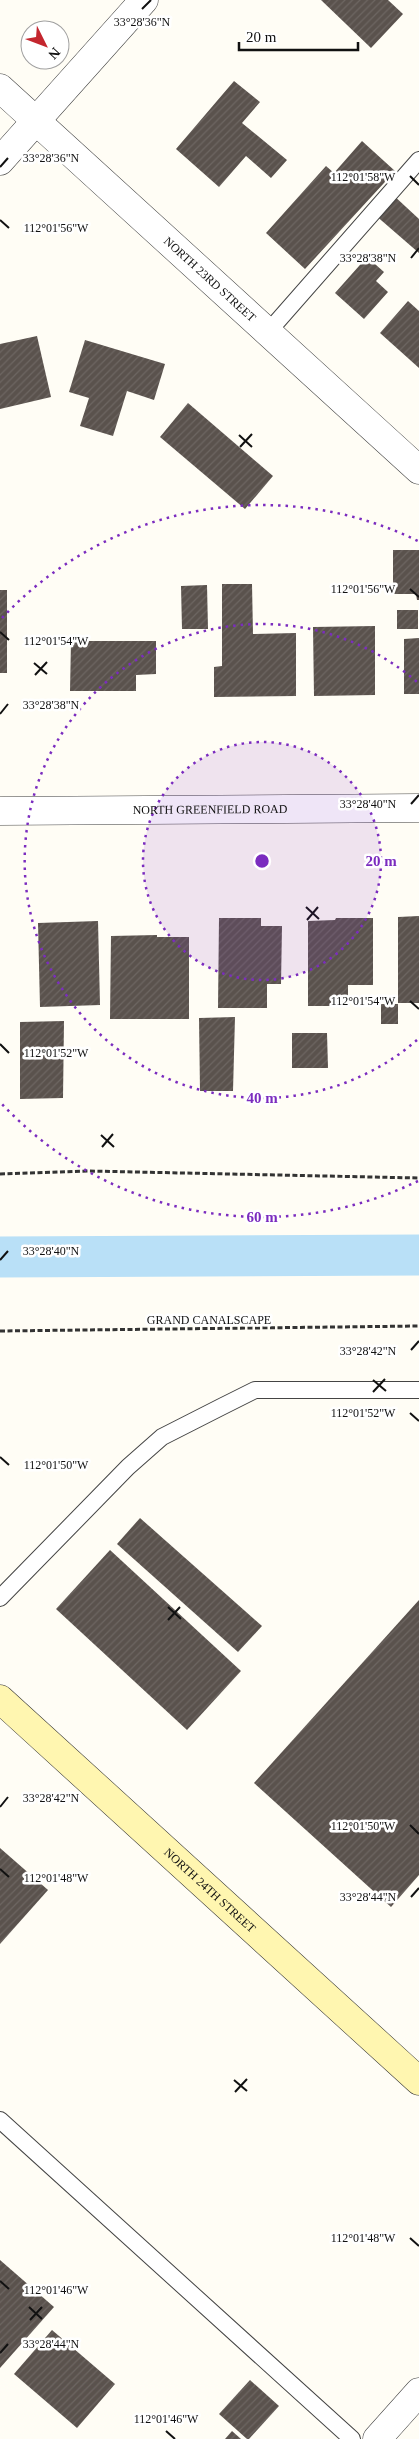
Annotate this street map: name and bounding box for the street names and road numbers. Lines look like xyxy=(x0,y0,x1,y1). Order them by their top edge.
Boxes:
street label: NORTH 23RD STREET xyxy=(161,234,259,325)
street label: NORTH GREENFIELD ROAD xyxy=(133,802,288,817)
street label: GRAND CANALSCAPE xyxy=(147,1313,271,1327)
street label: NORTH 24TH STREET xyxy=(161,1845,259,1936)

